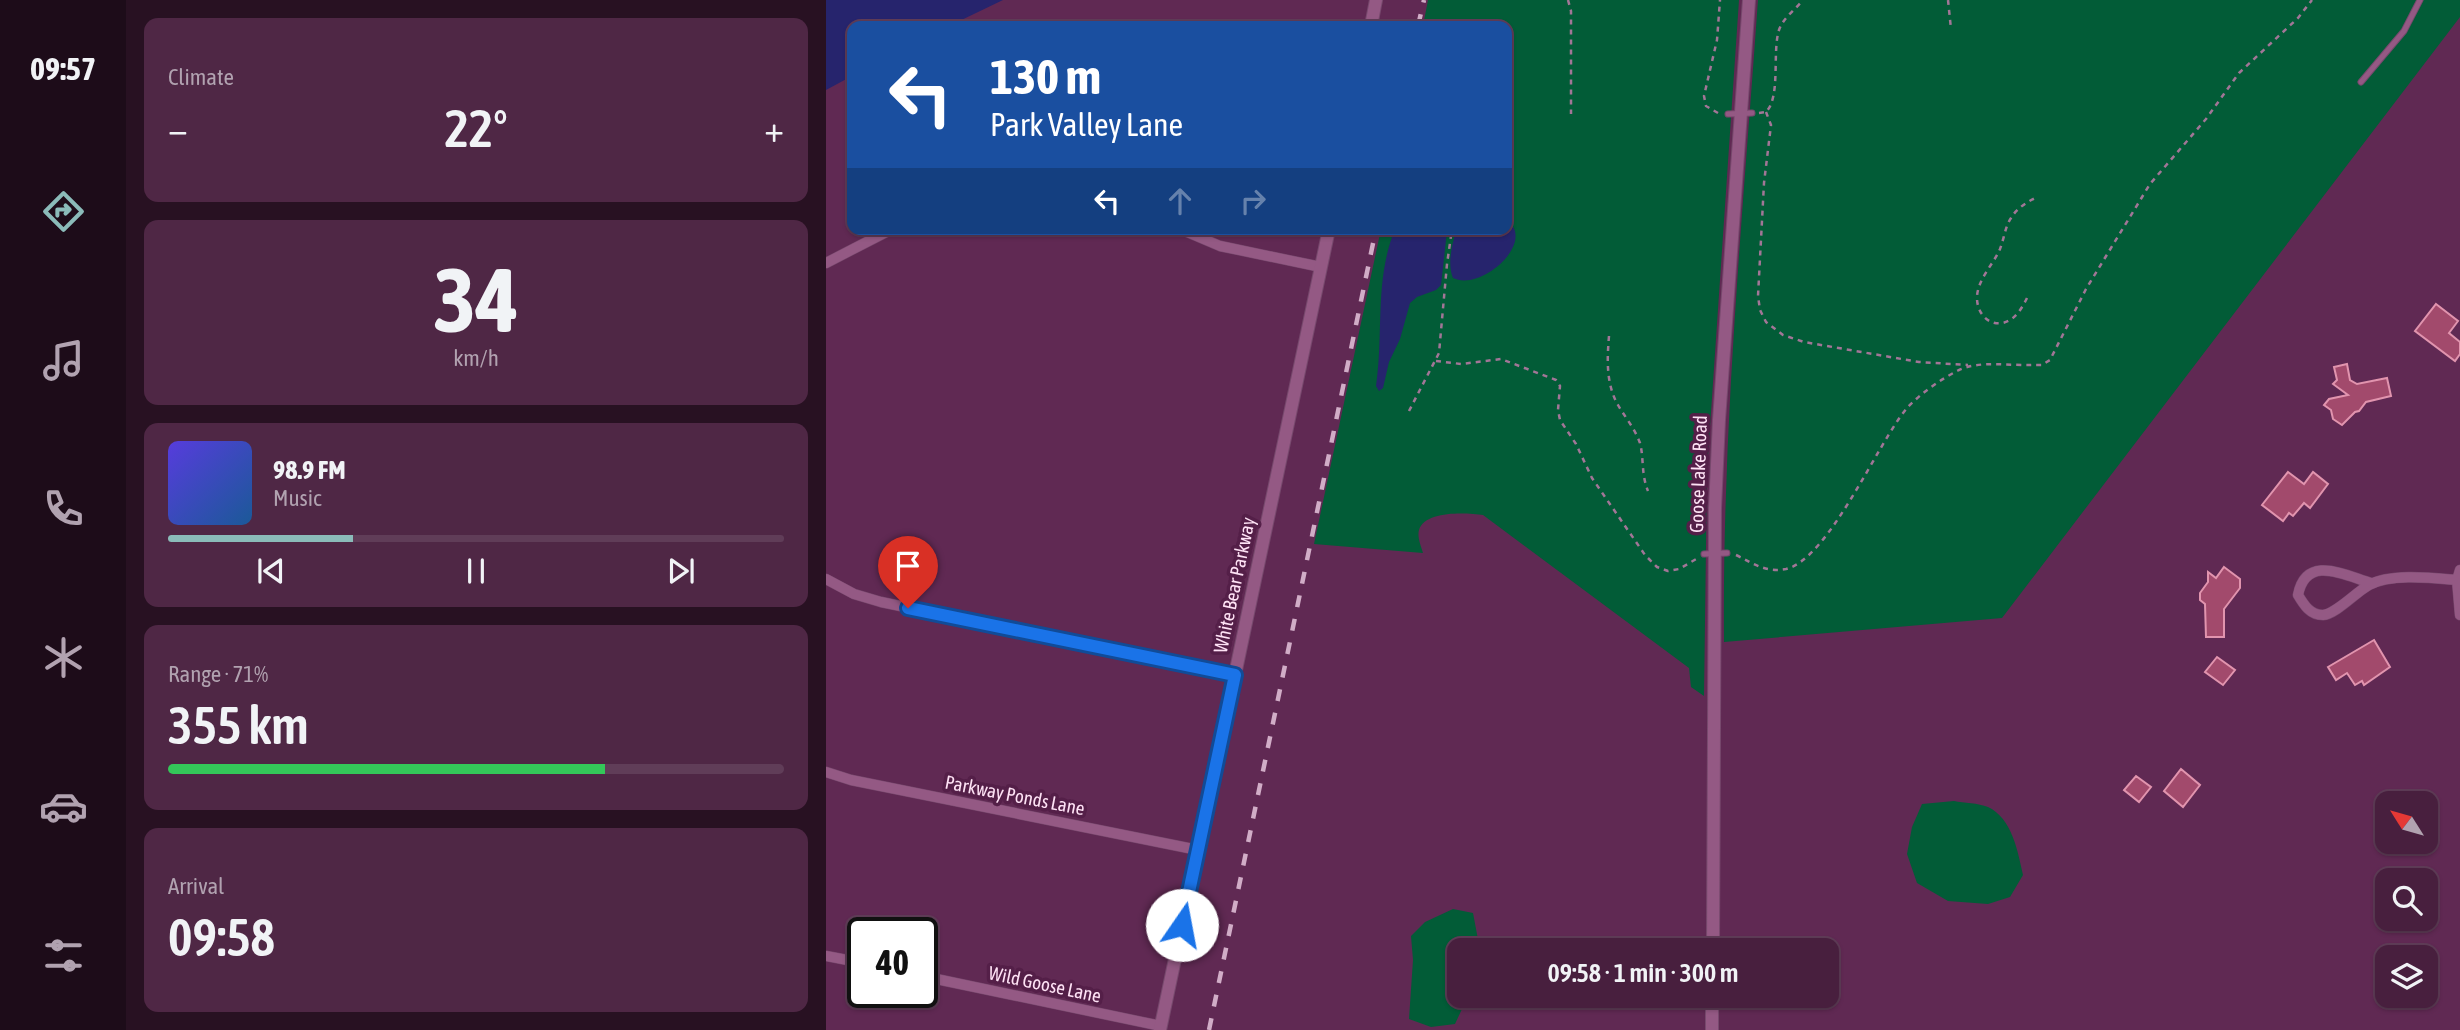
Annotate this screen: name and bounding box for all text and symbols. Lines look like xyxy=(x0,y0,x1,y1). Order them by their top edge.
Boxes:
text: 130 m xyxy=(990,48,1101,104)
icon: left xyxy=(875,49,966,140)
text: 09:57 xyxy=(30,50,96,87)
text: Climate xyxy=(168,64,234,90)
text: 22° xyxy=(444,98,508,158)
text: Park Valley Lane xyxy=(990,106,1183,143)
text: − xyxy=(168,107,188,150)
text: + xyxy=(764,107,784,150)
icon: left xyxy=(1088,182,1126,220)
icon: ahead xyxy=(1161,182,1199,220)
icon: right xyxy=(1234,182,1272,220)
icon: directions xyxy=(39,187,88,236)
text: 34 xyxy=(433,247,519,351)
icon: music xyxy=(39,336,88,385)
text: km/h xyxy=(453,345,499,371)
street label: Goose Lake Road xyxy=(1685,415,1711,533)
text: 98.9 FM xyxy=(273,455,346,485)
icon: phone xyxy=(39,484,88,533)
text: Music xyxy=(273,485,321,511)
street label: White Bear Parkway xyxy=(1209,515,1259,655)
pin xyxy=(878,536,938,608)
icon: arrive xyxy=(889,547,927,585)
icon: previous xyxy=(252,552,290,590)
icon: pause xyxy=(457,552,495,590)
icon: next xyxy=(662,552,700,590)
icon: climate xyxy=(39,633,88,682)
text: Range · 71% xyxy=(168,661,268,687)
text: 355 km xyxy=(168,695,309,755)
street label: Parkway Ponds Lane xyxy=(943,771,1087,819)
icon: car xyxy=(39,782,88,831)
north arrow xyxy=(2375,791,2438,854)
map controls xyxy=(2375,791,2438,1008)
button: search xyxy=(2375,868,2438,931)
text: Arrival xyxy=(168,873,224,899)
position arrow xyxy=(1145,888,1219,962)
text: 09:58 xyxy=(168,907,275,967)
speed limit sign: 40 xyxy=(847,917,938,1008)
icon: filters xyxy=(39,931,88,980)
button: layers xyxy=(2375,945,2438,1008)
text: 09:58 · 1 min · 300 m xyxy=(1548,958,1738,988)
street label: Wild Goose Lane xyxy=(987,961,1103,1007)

